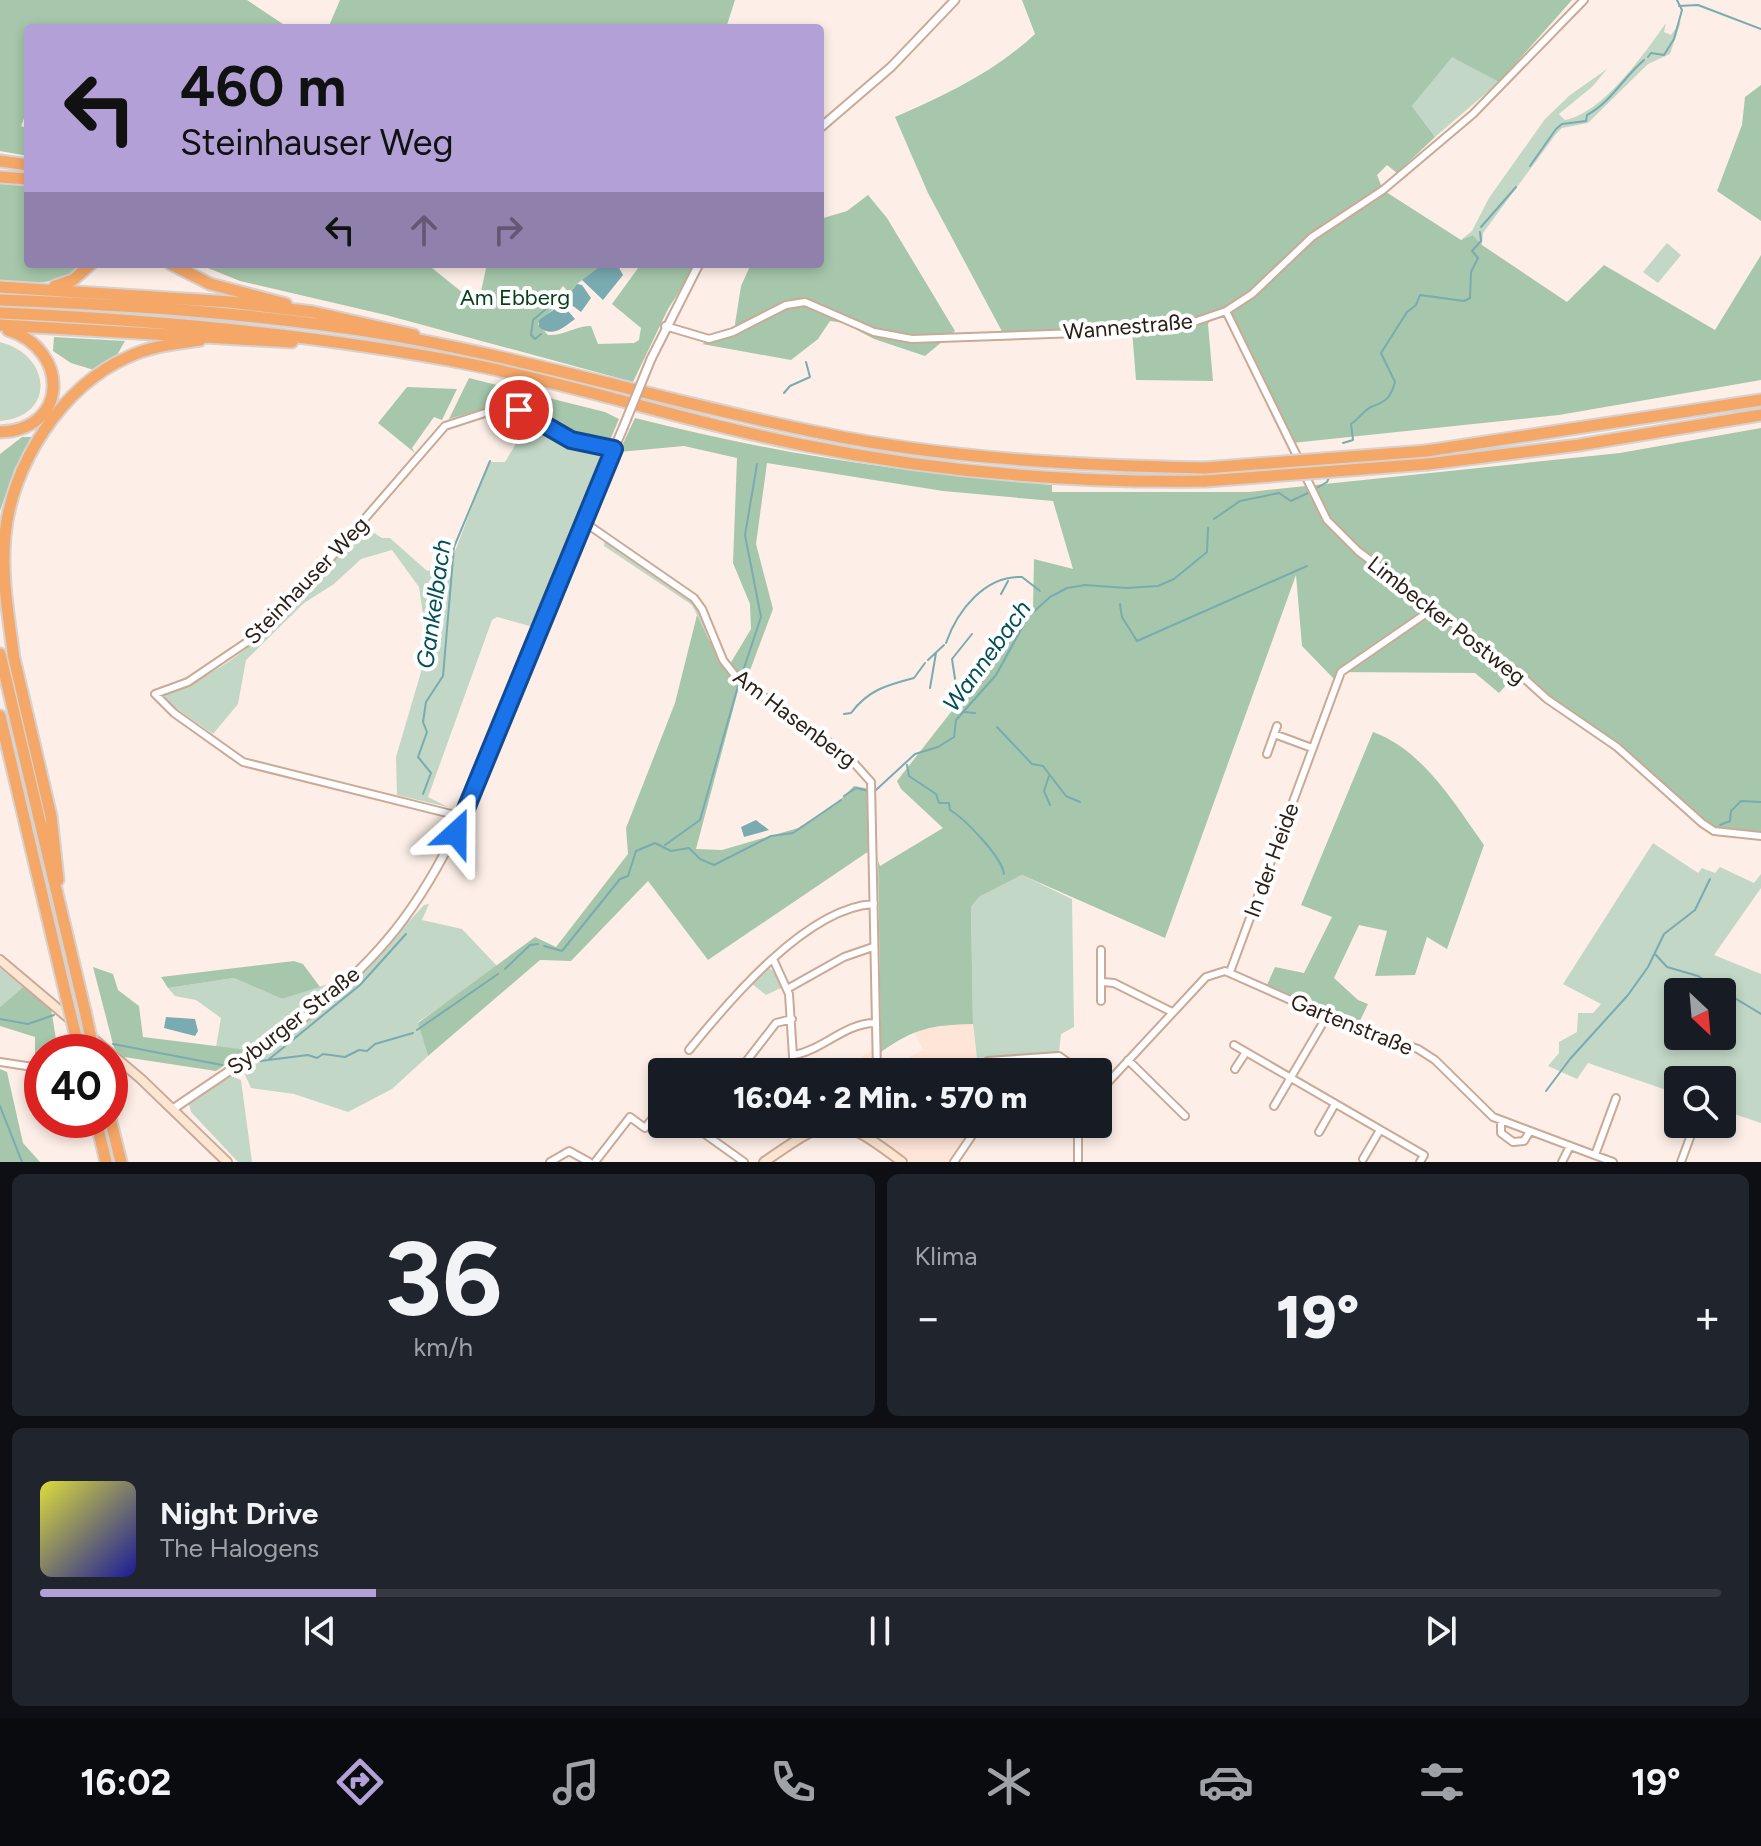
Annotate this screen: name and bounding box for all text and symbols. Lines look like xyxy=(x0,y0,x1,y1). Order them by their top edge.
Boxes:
text: 460 m xyxy=(180,53,346,120)
icon: left xyxy=(48,56,152,160)
text: Steinhauser Weg xyxy=(180,121,454,164)
icon: left xyxy=(318,208,362,252)
icon: ahead xyxy=(402,208,446,252)
icon: right xyxy=(486,208,530,252)
park label: Am Ebberg xyxy=(460,284,570,311)
street label: Wannestraße xyxy=(1062,307,1194,346)
pin xyxy=(485,376,553,444)
icon: arrive xyxy=(497,388,541,432)
street label: Steinhauser Weg xyxy=(239,511,374,650)
water label: Gankelbach xyxy=(410,537,457,670)
street label: Limbecker Postweg xyxy=(1362,550,1531,690)
water label: Wannebach xyxy=(936,594,1037,717)
street label: Am Hasenberg xyxy=(728,664,861,773)
position arrow xyxy=(414,791,498,875)
street label: In der Heide xyxy=(1238,799,1305,921)
street label: Syburger Straße xyxy=(222,960,365,1080)
north arrow xyxy=(1664,978,1736,1050)
map controls xyxy=(1664,978,1736,1138)
street label: Gartenstraße xyxy=(1287,988,1417,1061)
speed limit sign: 40 xyxy=(24,1034,128,1138)
button: search xyxy=(1664,1066,1736,1138)
text: 16:04 · 2 Min. · 570 m xyxy=(733,1079,1027,1116)
text: 36 xyxy=(384,1216,502,1341)
text: Klima xyxy=(915,1240,978,1272)
text: 19° xyxy=(1276,1281,1360,1353)
text: − xyxy=(915,1291,942,1344)
text: + xyxy=(1694,1291,1721,1344)
text: km/h xyxy=(414,1331,473,1363)
text: Night Drive xyxy=(160,1495,318,1532)
text: The Halogens xyxy=(160,1532,319,1564)
icon: previous xyxy=(298,1609,342,1653)
icon: pause xyxy=(858,1609,902,1653)
icon: next xyxy=(1419,1609,1463,1653)
icon: directions xyxy=(332,1754,388,1810)
icon: music xyxy=(548,1754,604,1810)
icon: phone xyxy=(765,1754,821,1810)
icon: climate xyxy=(981,1754,1037,1810)
icon: car xyxy=(1198,1754,1254,1810)
icon: filters xyxy=(1414,1754,1470,1810)
text: 16:02 xyxy=(80,1761,171,1804)
text: 19° xyxy=(1631,1761,1681,1804)

